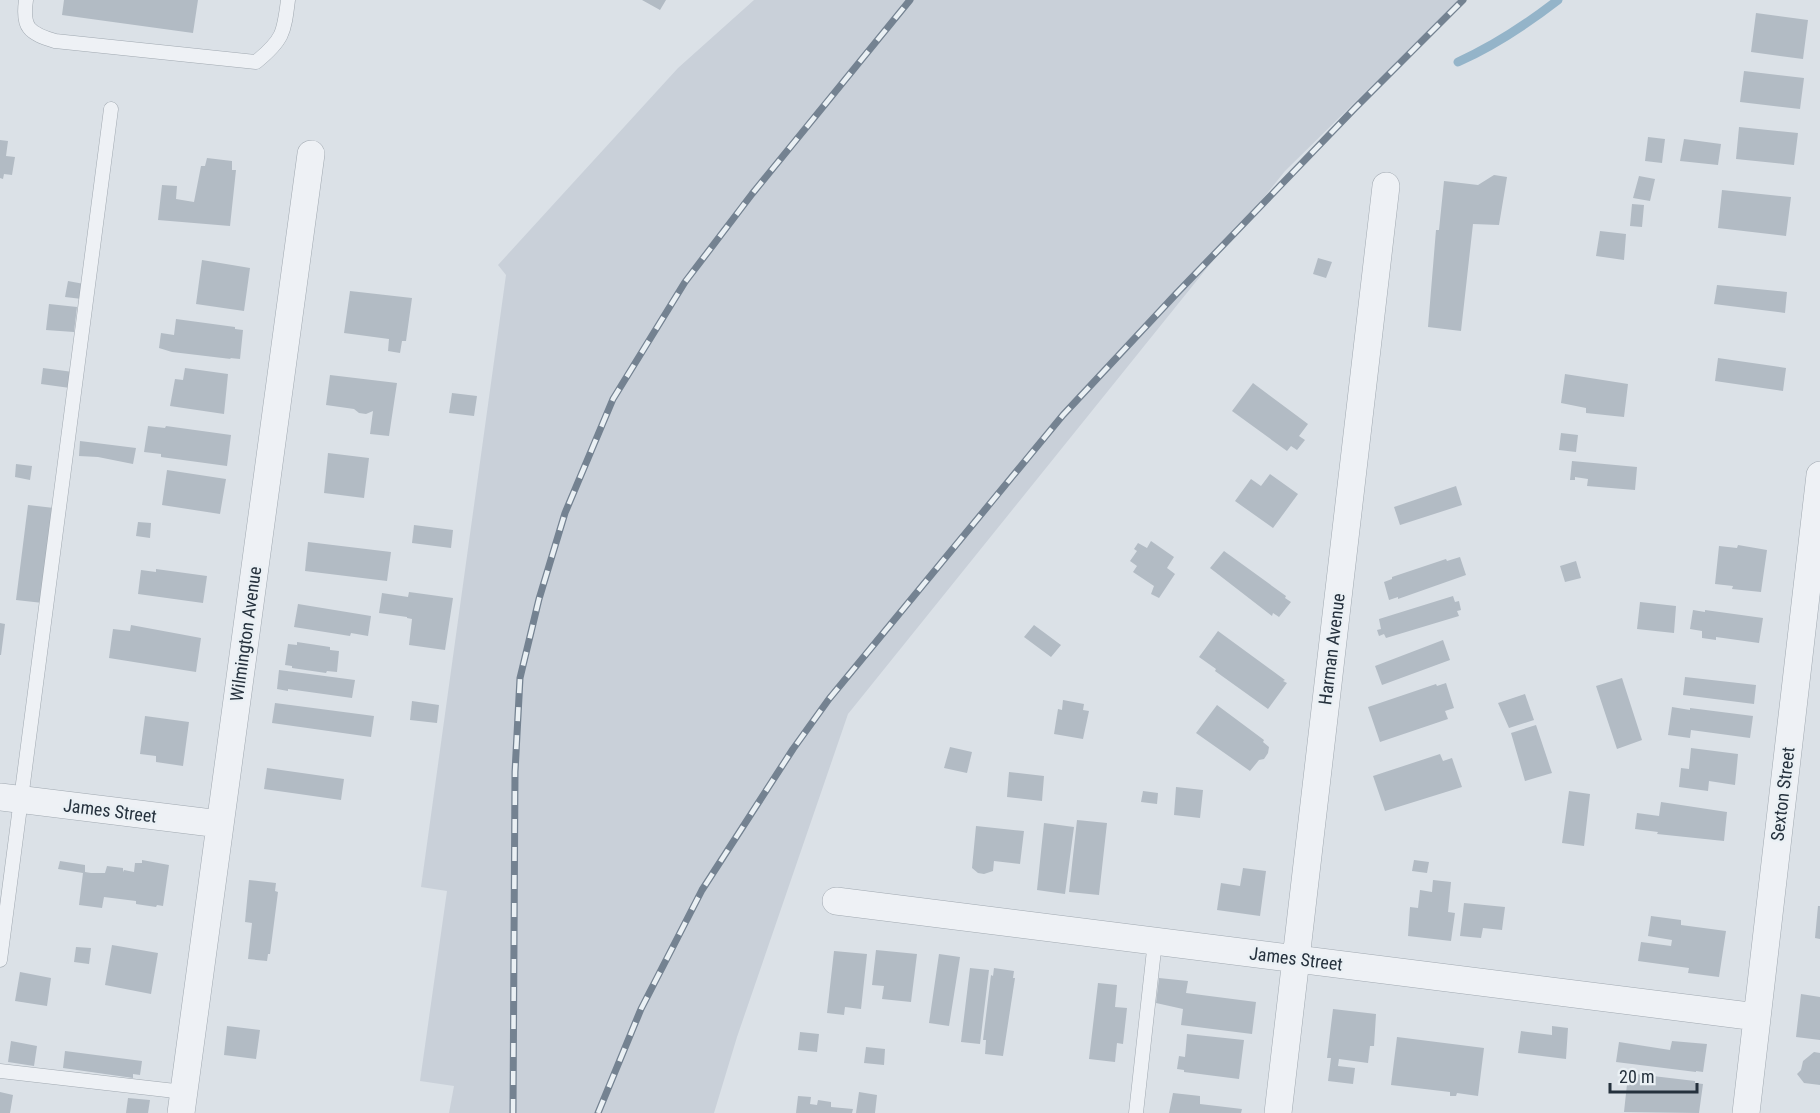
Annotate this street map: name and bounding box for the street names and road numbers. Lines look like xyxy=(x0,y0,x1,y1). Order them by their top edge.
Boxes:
street label: Wilmington Avenue xyxy=(226,565,265,703)
street label: Harman Avenue xyxy=(1314,592,1349,706)
street label: Sexton Street xyxy=(1766,746,1799,842)
street label: James Street xyxy=(62,794,158,827)
street label: James Street xyxy=(1248,942,1344,975)

